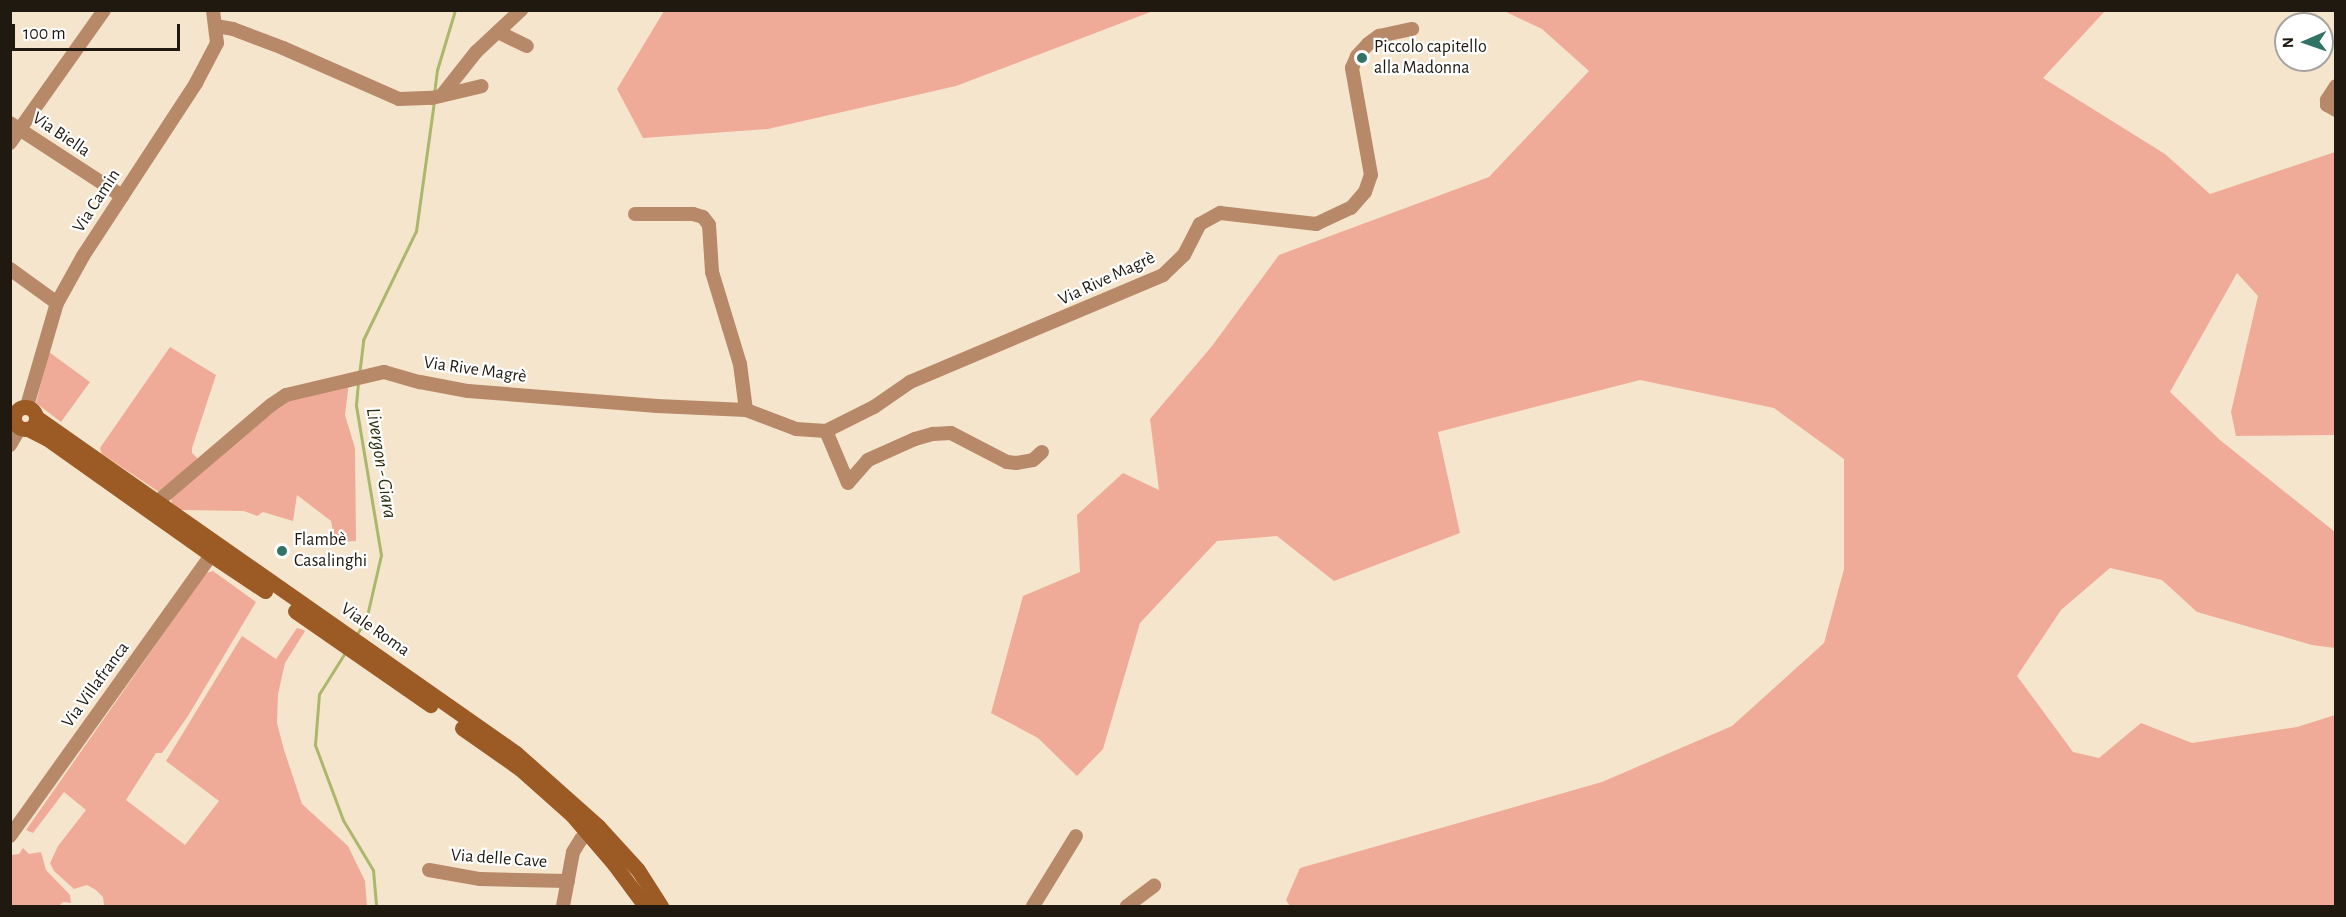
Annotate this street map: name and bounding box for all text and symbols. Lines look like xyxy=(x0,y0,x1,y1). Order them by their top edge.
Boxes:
scale bar xyxy=(15,12,183,50)
north arrow xyxy=(2274,12,2334,72)
text: 100 m xyxy=(23,25,66,43)
place label: Piccolo capitello alla Madonna xyxy=(1374,37,1487,80)
text: N xyxy=(2280,37,2296,48)
marker: Piccolo capitello alla Madonna xyxy=(1355,51,1369,65)
street label: Via Biella xyxy=(28,108,94,162)
street label: Via Camin xyxy=(69,165,125,237)
street label: Via Rive Magrè xyxy=(1055,247,1159,311)
street label: Via Rive Magrè xyxy=(422,352,528,388)
water label: Livergon - Giara xyxy=(360,406,402,520)
place label: Flambè Casalinghi xyxy=(294,530,367,572)
marker: Flambè Casalinghi xyxy=(275,544,289,558)
street label: Viale Roma xyxy=(336,598,414,662)
street label: Via Villafranca xyxy=(58,638,134,732)
street label: Via delle Cave xyxy=(450,845,548,873)

